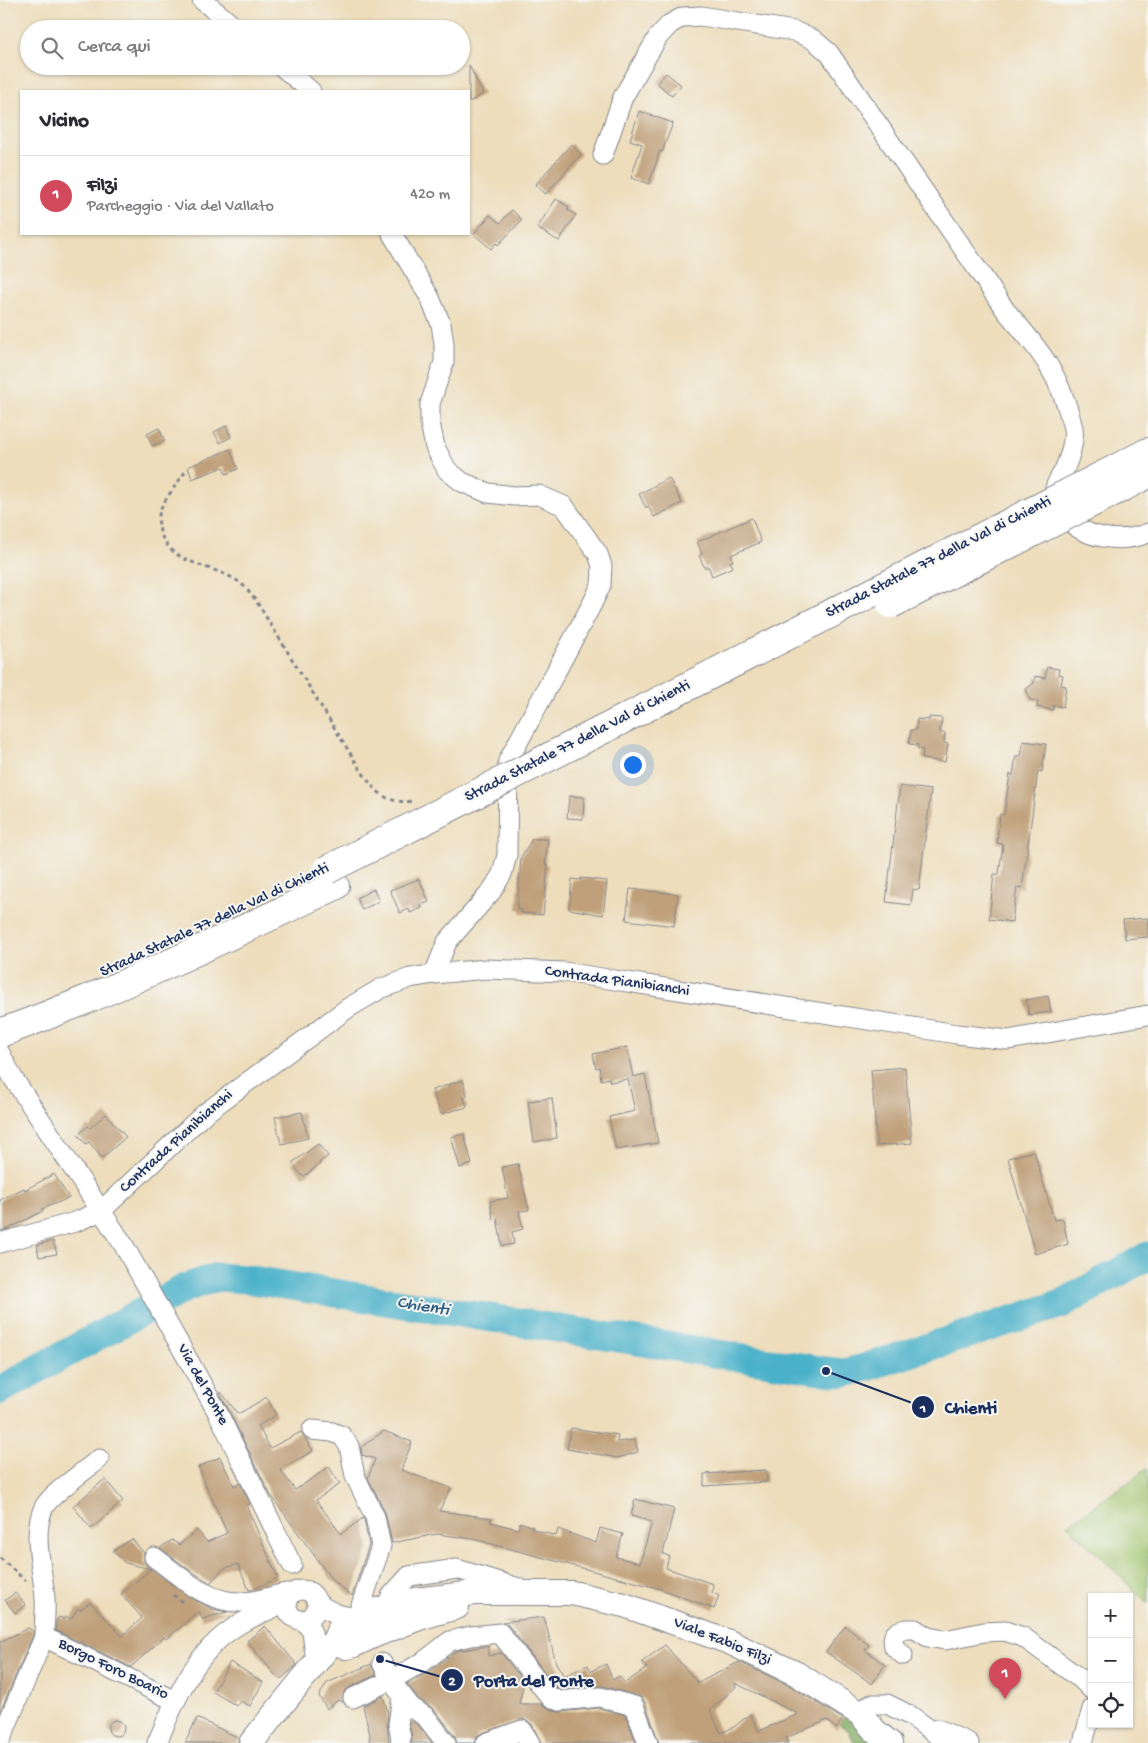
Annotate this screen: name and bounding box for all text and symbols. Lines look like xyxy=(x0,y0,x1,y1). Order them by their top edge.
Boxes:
search box xyxy=(20,20,470,75)
icon: search xyxy=(38,34,66,62)
text: Cerca qui xyxy=(78,36,151,59)
text: Vicino xyxy=(40,110,89,135)
text: Filzi xyxy=(87,175,118,198)
text: 1 xyxy=(53,186,59,205)
text: 420 m xyxy=(410,186,450,205)
text: Parcheggio · Via del Vallato xyxy=(87,198,274,217)
street label: Strada Statale 77 della Val di Chienti xyxy=(823,493,1055,623)
street label: Strada Statale 77 della Val di Chienti xyxy=(462,677,694,807)
your location xyxy=(620,752,646,778)
street label: Strada Statale 77 della Val di Chienti xyxy=(97,859,333,983)
street label: Contrada Pianibianchi xyxy=(543,962,691,1002)
street label: Contrada Pianibianchi xyxy=(116,1086,238,1198)
water label: Chienti xyxy=(395,1293,453,1322)
street label: Via del Ponte xyxy=(172,1340,232,1429)
callout: Chienti xyxy=(910,1390,1007,1423)
text: Chienti xyxy=(944,1399,997,1420)
text: 1 xyxy=(919,1400,926,1418)
map controls xyxy=(1088,1593,1133,1728)
button: + xyxy=(1088,1593,1133,1638)
street label: Viale Fabio Filzi xyxy=(669,1613,774,1670)
street label: Borgo Foro Boario xyxy=(54,1635,171,1705)
button: − xyxy=(1088,1638,1133,1683)
pin: 1 xyxy=(989,1658,1021,1699)
callout: Porta del Ponte xyxy=(439,1663,604,1696)
text: Porta del Ponte xyxy=(473,1672,595,1693)
text: 2 xyxy=(448,1673,456,1691)
button: locate xyxy=(1088,1683,1133,1728)

